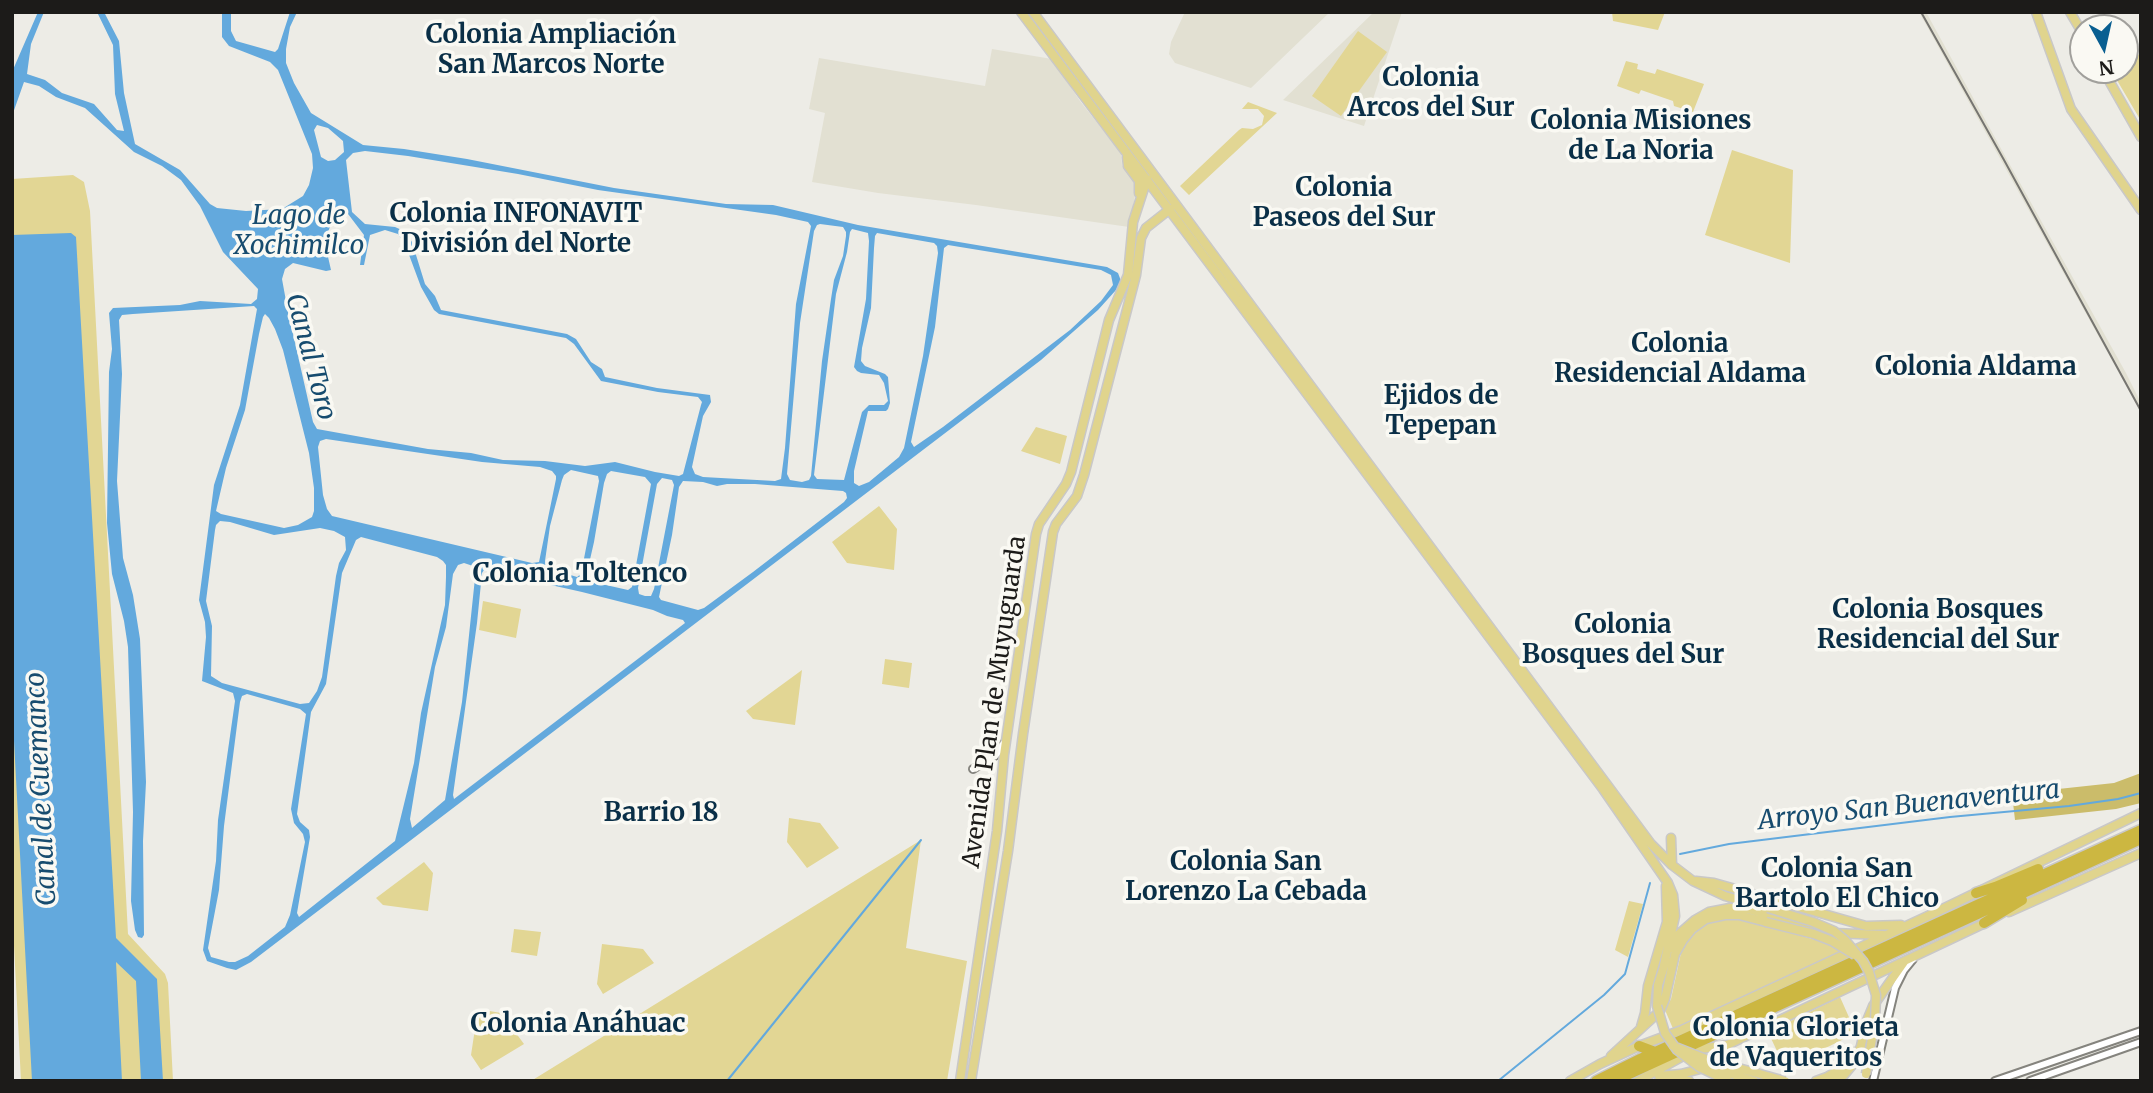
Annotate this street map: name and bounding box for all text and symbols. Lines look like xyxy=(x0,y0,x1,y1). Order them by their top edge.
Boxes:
north arrow xyxy=(2069,14,2139,84)
district label: Colonia Ampliación San Marcos Norte xyxy=(426,20,676,82)
text: N xyxy=(2098,55,2116,81)
district label: Colonia Arcos del Sur xyxy=(1347,63,1515,124)
district label: Colonia Misiones de La Noria xyxy=(1530,106,1752,168)
district label: Colonia Paseos del Sur xyxy=(1253,173,1435,234)
district label: Colonia INFONAVIT División del Norte xyxy=(390,199,642,260)
water label: Lago de Xochimilco xyxy=(234,201,364,262)
water label: Canal Toro xyxy=(278,290,342,424)
district label: Colonia Residencial Aldama xyxy=(1554,329,1806,390)
district label: Colonia Aldama xyxy=(1875,352,2077,384)
district label: Ejidos de Tepepan xyxy=(1383,381,1499,442)
street label: Avenida Plan de Muyuguarda xyxy=(957,534,1033,870)
district label: Colonia Toltenco xyxy=(473,559,687,591)
district label: Colonia Bosques Residencial del Sur xyxy=(1817,595,2059,656)
district label: Colonia Bosques del Sur xyxy=(1522,610,1724,672)
water label: Canal de Cuemanco xyxy=(20,671,64,907)
water label: Arroyo San Buenaventura xyxy=(1757,775,2061,837)
district label: Barrio 18 xyxy=(603,798,719,830)
district label: Colonia San Lorenzo La Cebada xyxy=(1125,847,1367,908)
district label: Colonia San Bartolo El Chico xyxy=(1735,854,1939,916)
district label: Colonia Anáhuac xyxy=(470,1009,686,1041)
district label: Colonia Glorieta de Vaqueritos xyxy=(1693,1013,1899,1074)

